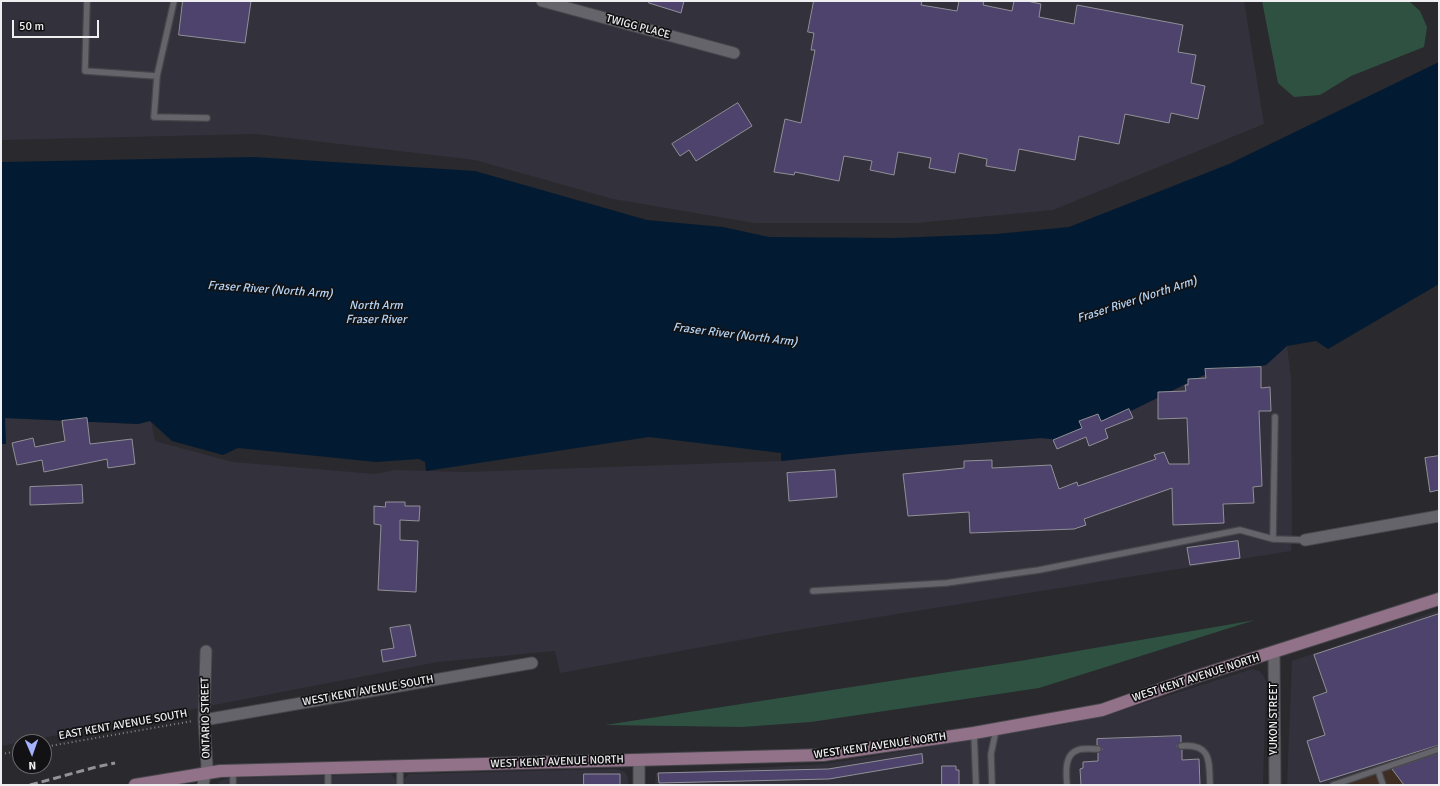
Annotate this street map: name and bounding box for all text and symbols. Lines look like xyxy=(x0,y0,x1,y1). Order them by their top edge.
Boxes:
scale bar xyxy=(14,12,101,38)
street label: TWIGG PLACE xyxy=(604,12,672,42)
text: 50 m xyxy=(19,19,44,34)
water label: Fraser River (North Arm) xyxy=(1075,274,1199,326)
water label: Fraser River (North Arm) xyxy=(207,278,333,302)
water label: North Arm Fraser River xyxy=(346,299,406,327)
water label: Fraser River (North Arm) xyxy=(672,320,798,350)
street label: WEST KENT AVENUE NORTH xyxy=(1130,651,1262,705)
street label: WEST KENT AVENUE SOUTH xyxy=(301,673,435,709)
street label: ONTARIO STREET xyxy=(199,677,213,759)
street label: YUKON STREET xyxy=(1267,683,1281,755)
street label: EAST KENT AVENUE SOUTH xyxy=(58,707,188,743)
street label: WEST KENT AVENUE NORTH xyxy=(813,730,947,762)
north arrow xyxy=(12,734,52,774)
street label: WEST KENT AVENUE NORTH xyxy=(490,753,624,771)
text: N xyxy=(28,759,36,772)

